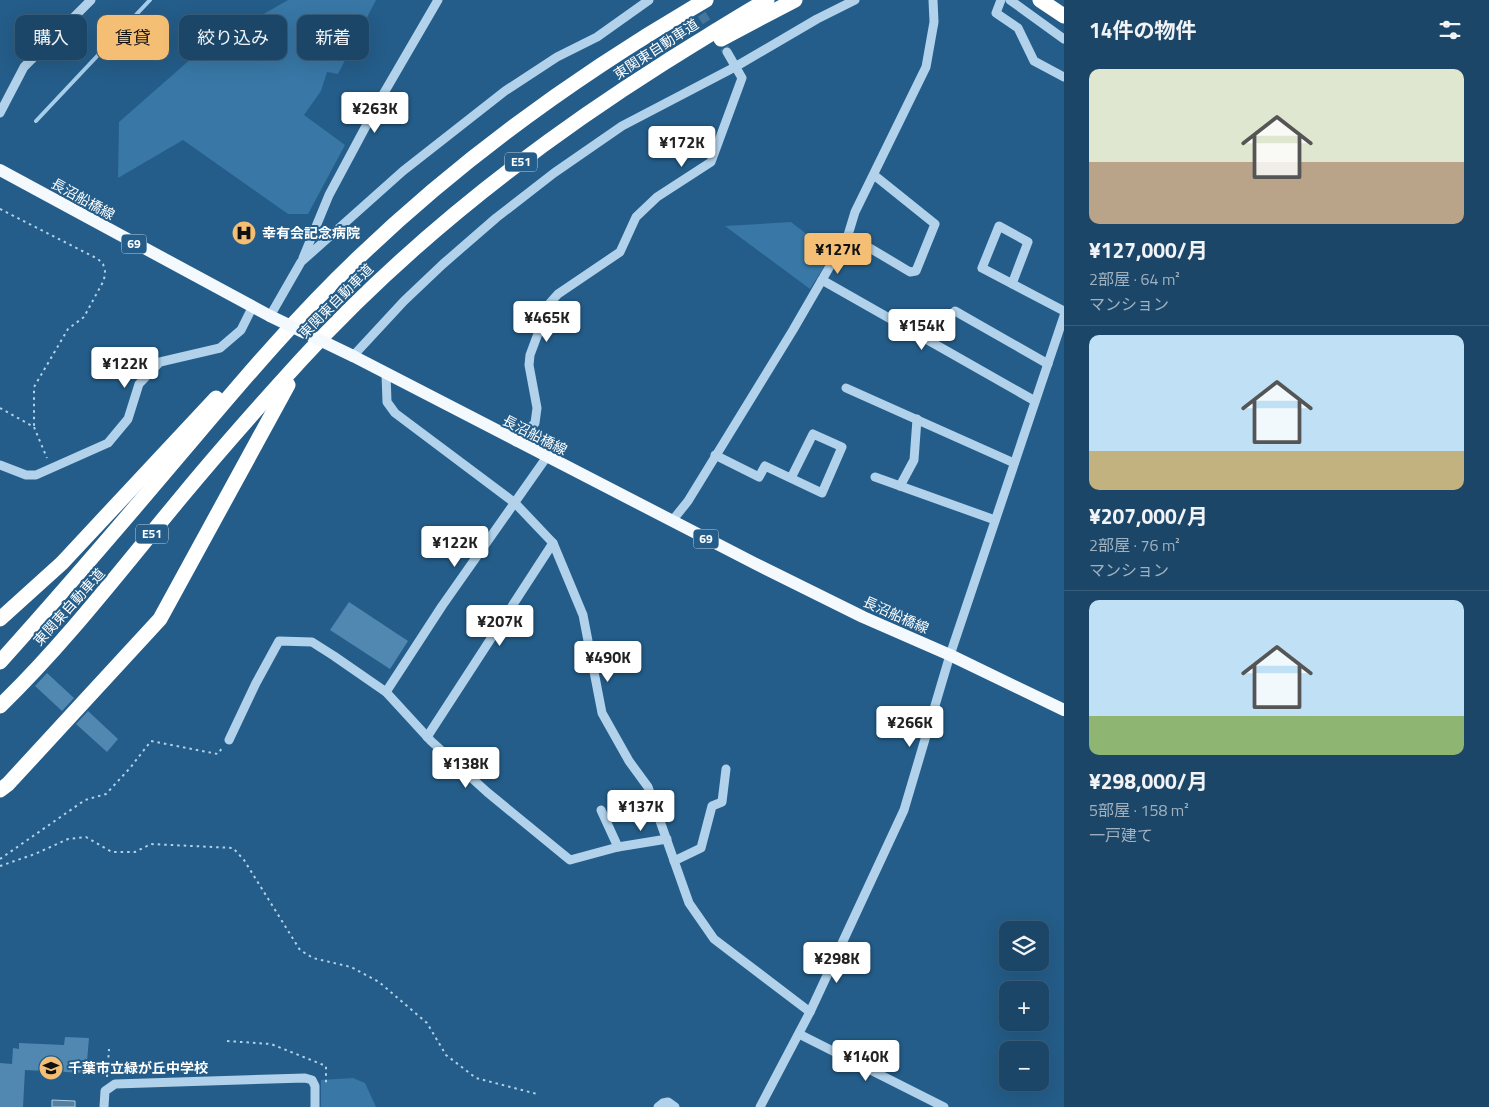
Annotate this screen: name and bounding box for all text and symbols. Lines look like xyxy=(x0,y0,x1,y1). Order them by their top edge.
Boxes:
street label: 東関東自動車道 xyxy=(609,13,703,84)
text: 14件の物件 xyxy=(1089,14,1197,46)
chip: 購入 xyxy=(15,15,87,60)
chip: 賃貸 xyxy=(97,15,169,60)
chip: 絞り込み xyxy=(179,15,287,60)
chip: 新着 xyxy=(297,15,369,60)
icon: filters xyxy=(1436,16,1464,44)
pin: ¥263K xyxy=(340,92,410,134)
text: ¥263K xyxy=(352,96,398,120)
icon: home xyxy=(1232,102,1322,192)
pin: ¥172K xyxy=(647,126,717,168)
text: ¥172K xyxy=(659,130,705,154)
road number: E51 xyxy=(505,152,537,172)
street label: 長沼船橋線 xyxy=(48,172,119,225)
hospital icon: 幸有会記念病院 xyxy=(231,220,257,246)
place label: 幸有会記念病院 xyxy=(262,222,360,243)
pin: ¥127K xyxy=(803,232,873,275)
road number: 69 xyxy=(122,234,146,253)
text: ¥127,000/月 xyxy=(1089,234,1208,266)
text: ¥127K xyxy=(815,237,861,261)
street label: 東関東自動車道 xyxy=(294,259,378,343)
text: 2部屋 · 64 m² xyxy=(1089,267,1180,291)
text: マンション xyxy=(1089,292,1169,316)
pin: ¥465K xyxy=(512,300,582,343)
text: ¥465K xyxy=(524,305,570,329)
pin: ¥154K xyxy=(887,308,957,351)
text: ¥154K xyxy=(899,313,945,337)
pin: ¥122K xyxy=(90,346,160,389)
text: ¥122K xyxy=(102,351,148,375)
icon: home xyxy=(1232,367,1322,457)
street label: 長沼船橋線 xyxy=(499,409,571,460)
text: ¥207,000/月 xyxy=(1089,500,1208,532)
road number: E51 xyxy=(136,524,168,544)
pin: ¥122K xyxy=(420,526,490,568)
text: ¥122K xyxy=(432,530,478,554)
road number: 69 xyxy=(694,530,718,548)
text: 2部屋 · 76 m² xyxy=(1089,533,1180,557)
text: マンション xyxy=(1089,558,1169,582)
street label: 東関東自動車道 xyxy=(28,563,109,650)
street label: 長沼船橋線 xyxy=(860,591,932,638)
pin: ¥207K xyxy=(465,604,535,647)
text: ¥207K xyxy=(477,609,523,633)
icon: home xyxy=(1232,632,1322,722)
pin: ¥490K xyxy=(573,640,643,683)
text: ¥490K xyxy=(585,645,631,669)
pin: ¥266K xyxy=(875,706,945,748)
text: ¥266K xyxy=(887,710,933,734)
pin: ¥138K xyxy=(431,746,501,789)
text: ¥138K xyxy=(443,751,489,775)
text: ¥298,000/月 xyxy=(1089,765,1208,797)
pin: ¥137K xyxy=(606,790,676,832)
text: ¥137K xyxy=(618,794,664,818)
text: 5部屋 · 158 m² xyxy=(1089,798,1189,822)
text: 一戸建て xyxy=(1089,823,1153,847)
map controls xyxy=(999,921,1049,1091)
button: layers xyxy=(999,921,1049,971)
pin: ¥298K xyxy=(802,942,872,984)
text: ¥298K xyxy=(814,946,860,970)
button: + xyxy=(999,981,1049,1031)
pin: ¥140K xyxy=(831,1040,901,1082)
button: − xyxy=(999,1041,1049,1091)
text: ¥140K xyxy=(843,1044,889,1068)
school or university icon: 千葉市立緑が丘中学校 xyxy=(38,1055,64,1081)
place label: 千葉市立緑が丘中学校 xyxy=(68,1057,208,1078)

